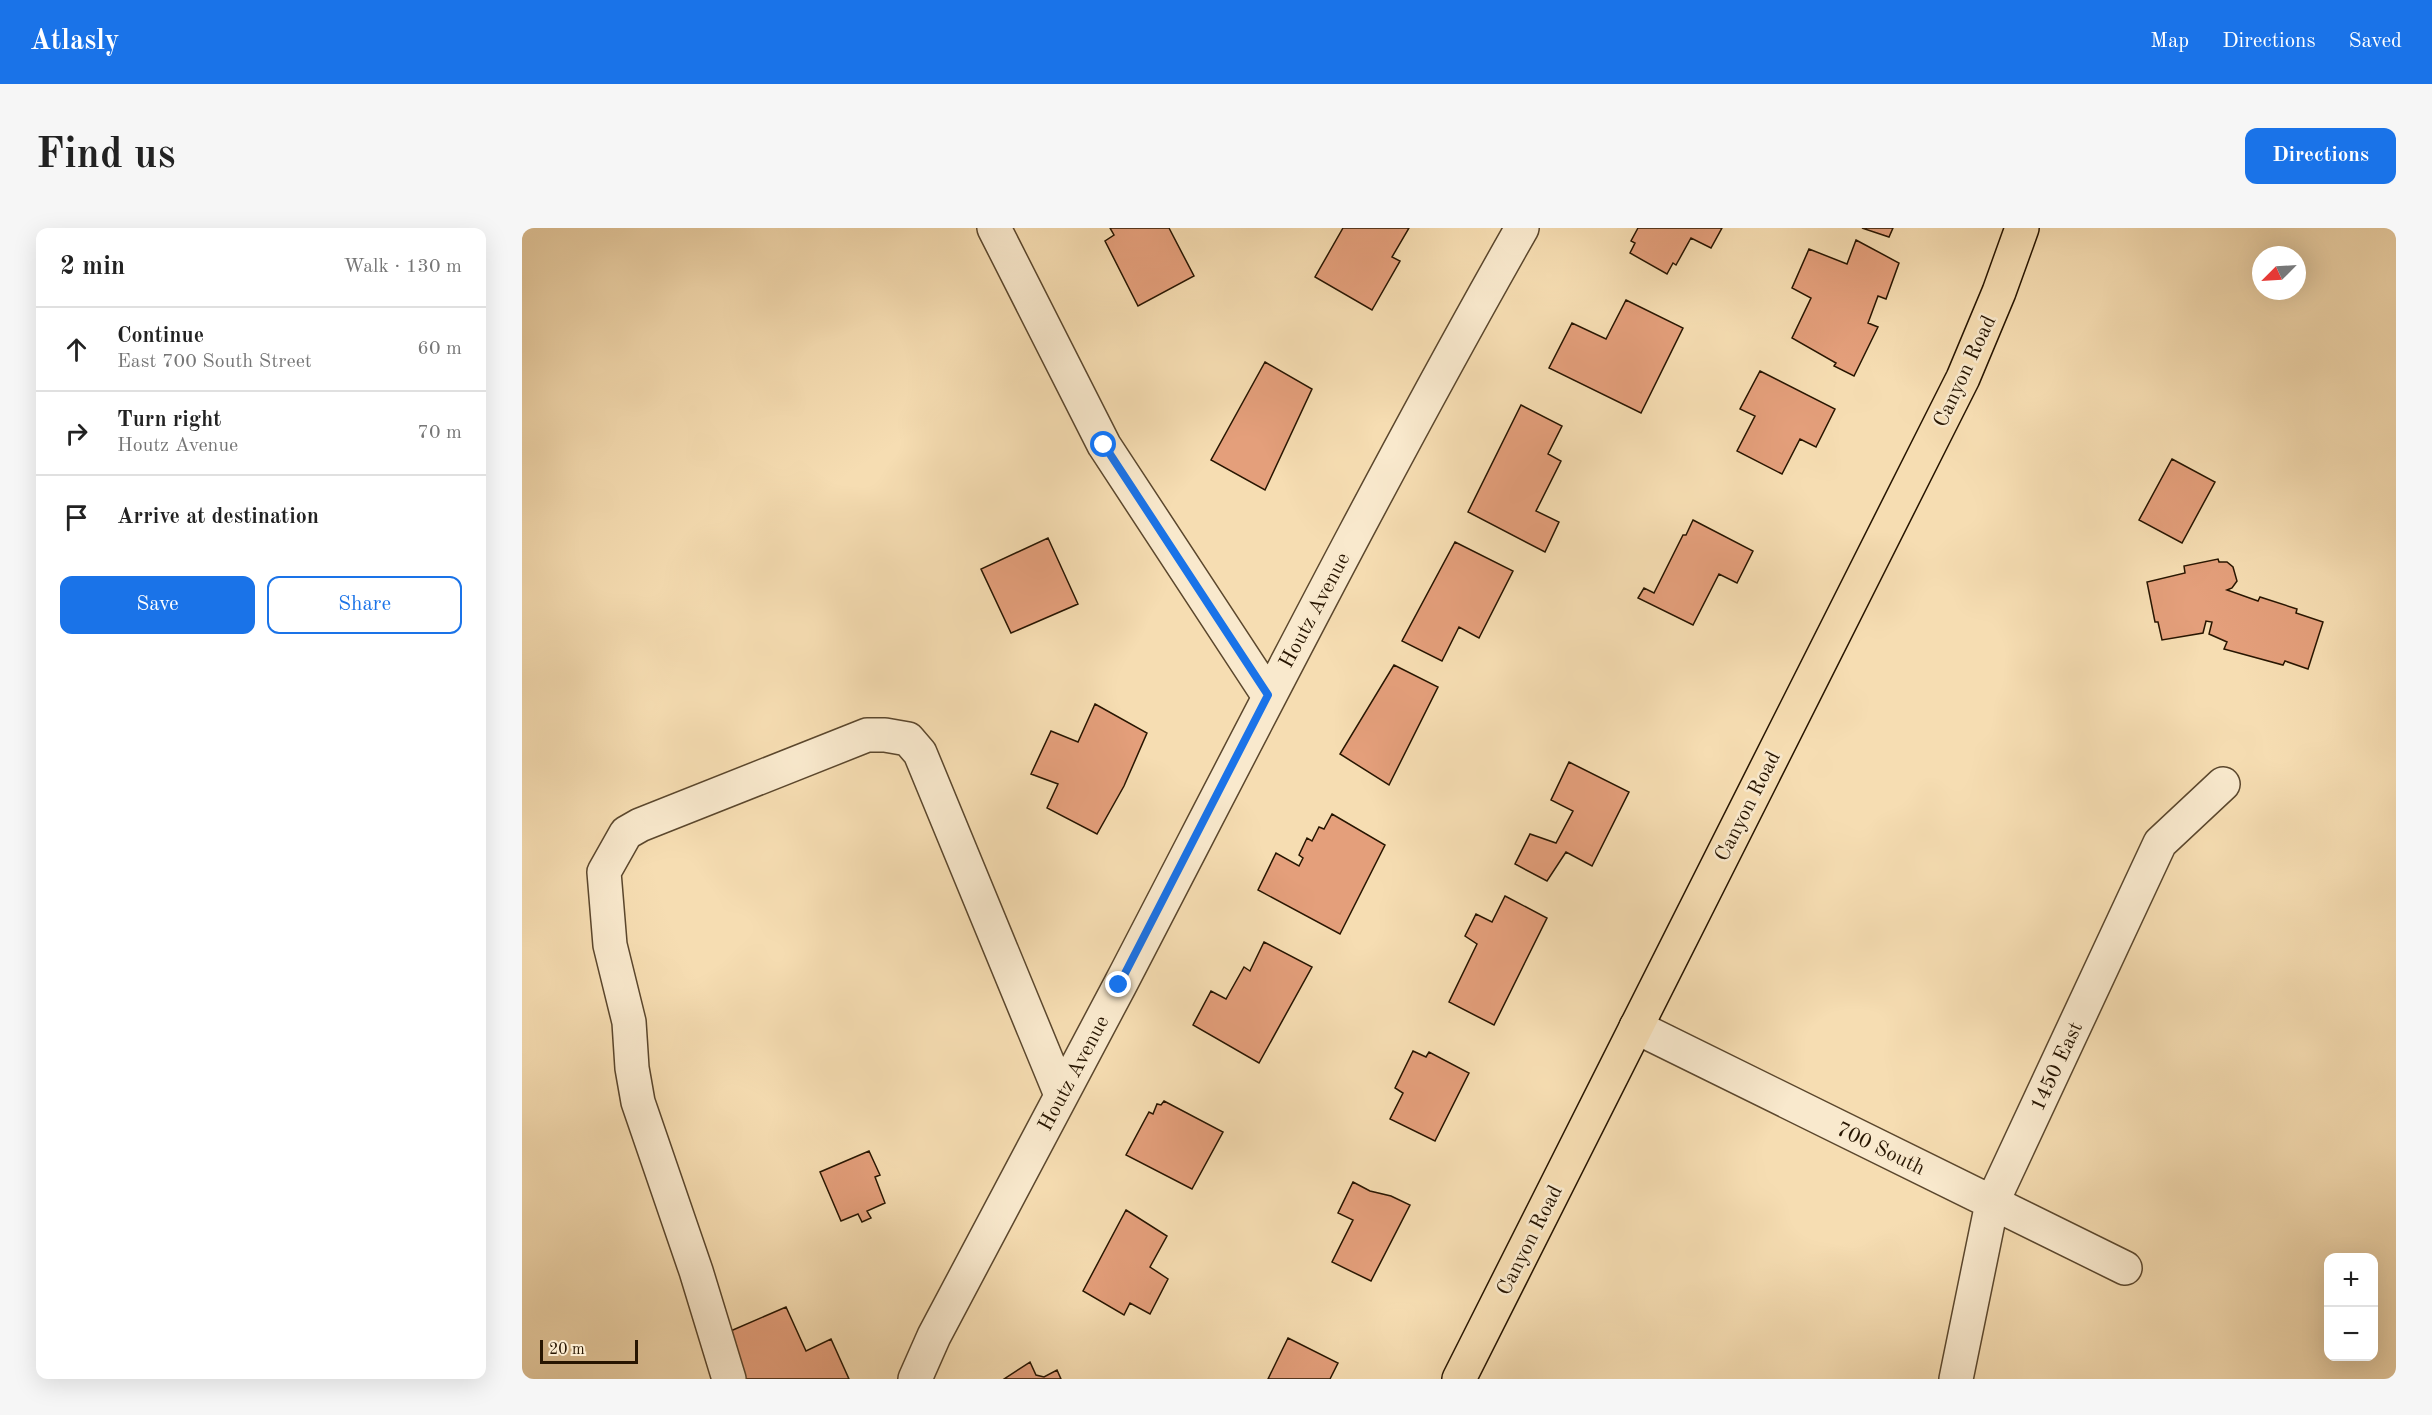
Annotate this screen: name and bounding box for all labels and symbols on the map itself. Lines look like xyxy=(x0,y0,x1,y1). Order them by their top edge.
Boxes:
north arrow xyxy=(2252,246,2306,300)
street label: Canyon Road xyxy=(1930,313,2000,431)
route start xyxy=(1090,431,1116,457)
street label: Houtz Avenue xyxy=(1276,550,1354,672)
street label: Canyon Road xyxy=(1712,748,1785,865)
route end xyxy=(1105,971,1131,997)
street label: Houtz Avenue xyxy=(1035,1013,1113,1135)
street label: 1450 East xyxy=(2028,1019,2087,1115)
street label: 700 South xyxy=(1833,1119,1928,1180)
street label: Canyon Road xyxy=(1494,1182,1567,1299)
scale bar xyxy=(540,1337,638,1364)

